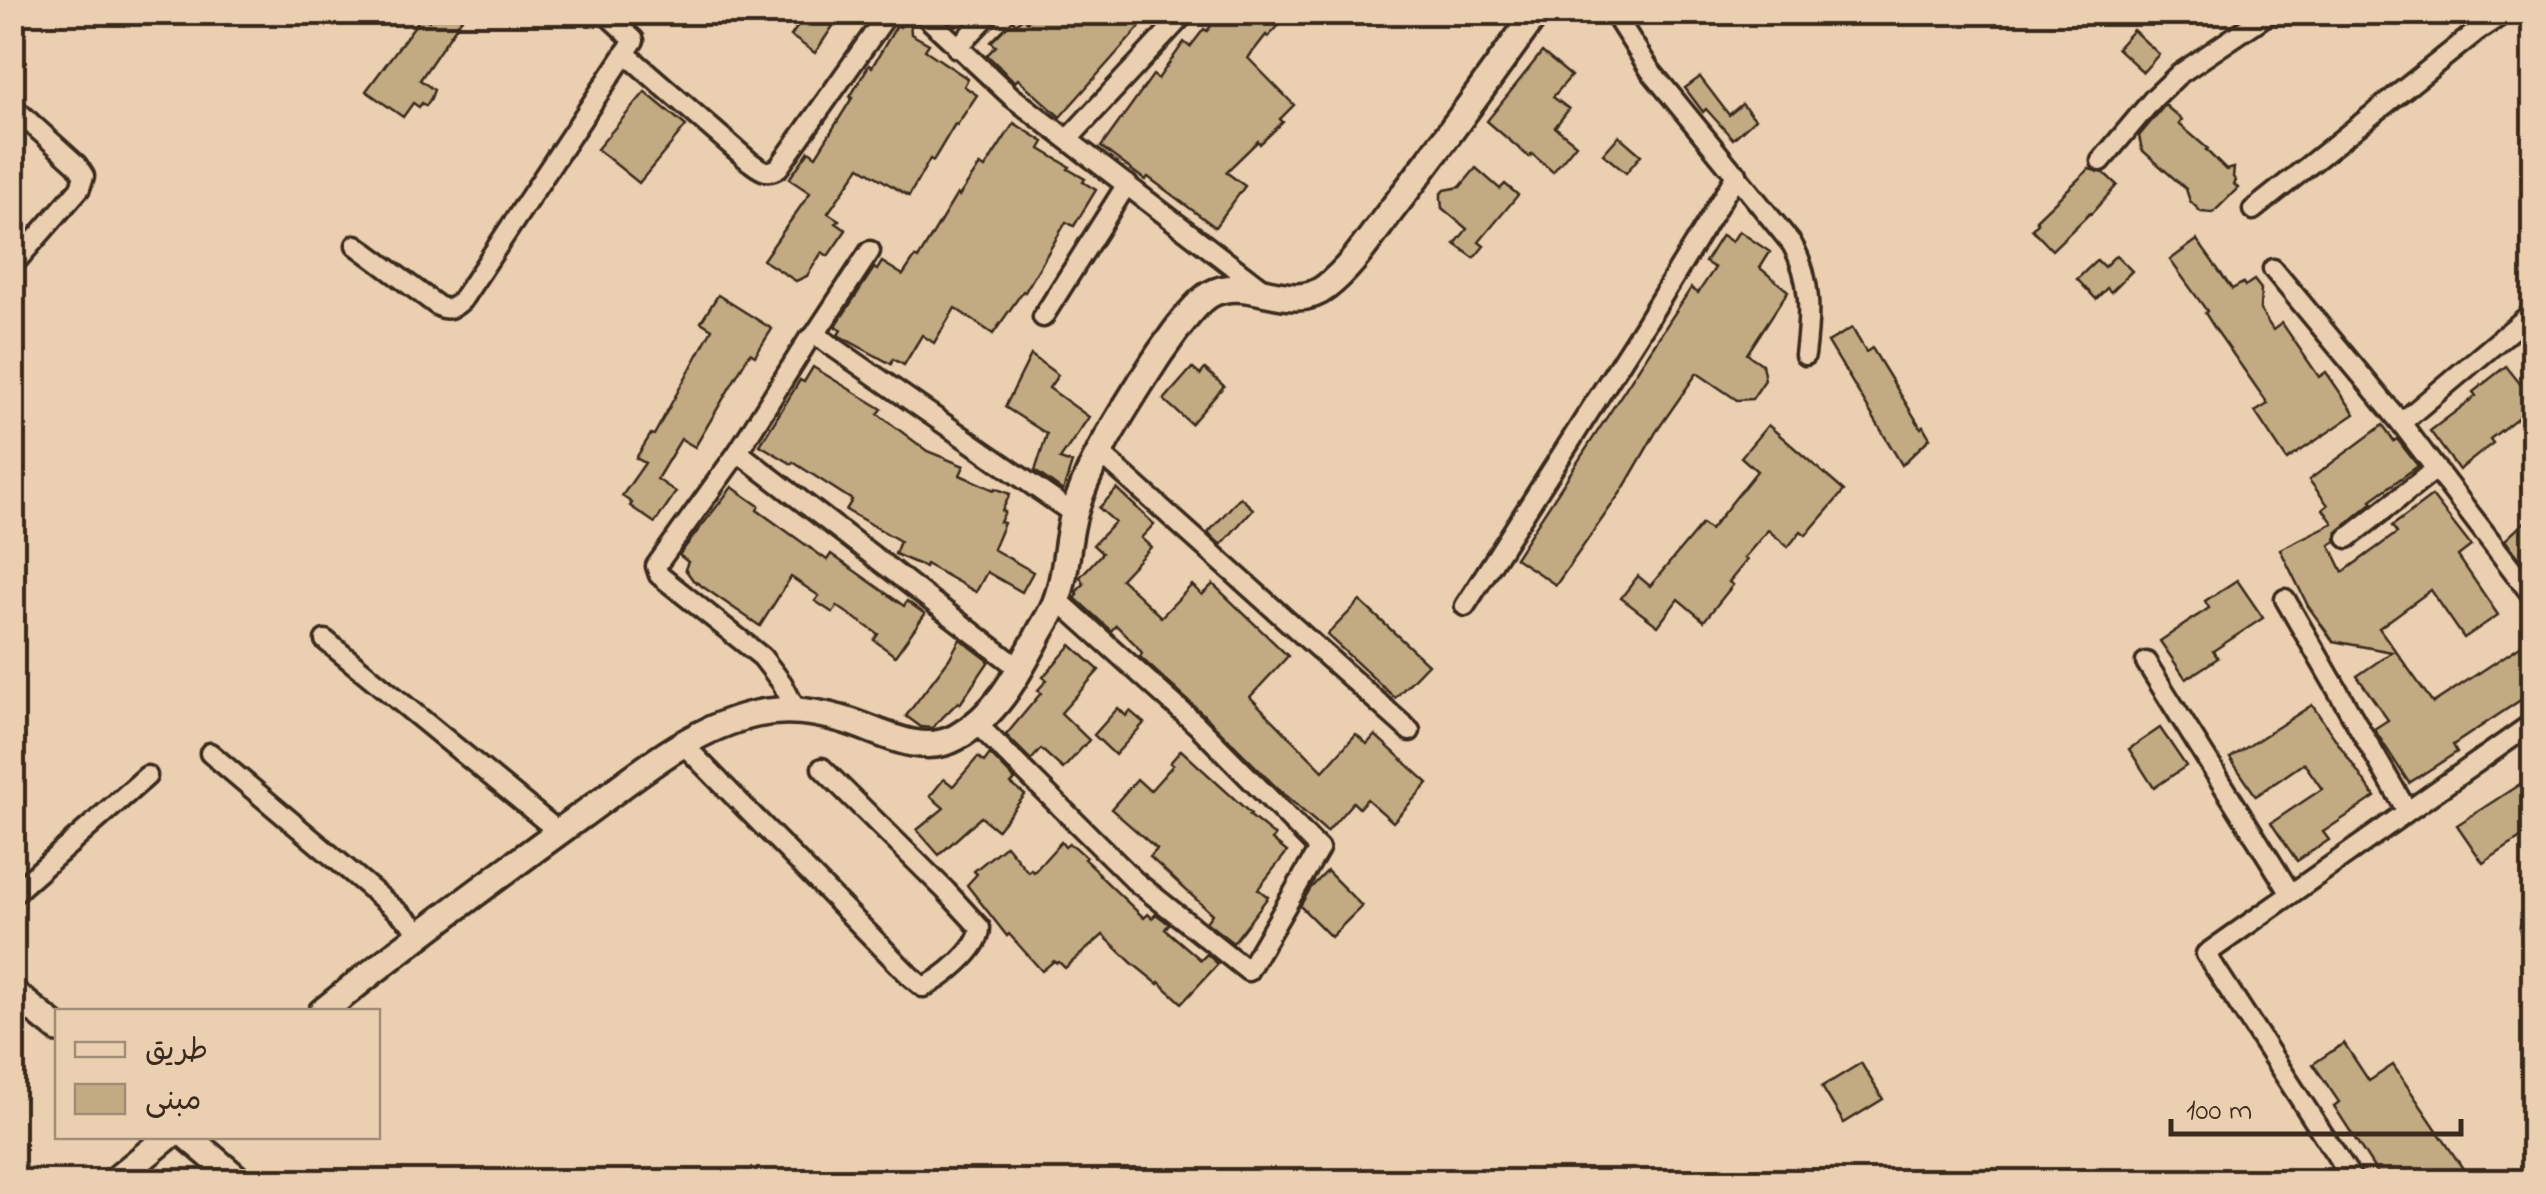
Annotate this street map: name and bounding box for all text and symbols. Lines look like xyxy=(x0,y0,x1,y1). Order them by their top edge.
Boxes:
legend xyxy=(55,1009,380,1139)
text: طريق xyxy=(145,1030,208,1074)
scale bar xyxy=(2171,1074,2461,1136)
text: مبنى xyxy=(145,1080,201,1124)
text: 100 m xyxy=(2186,1090,2252,1134)

